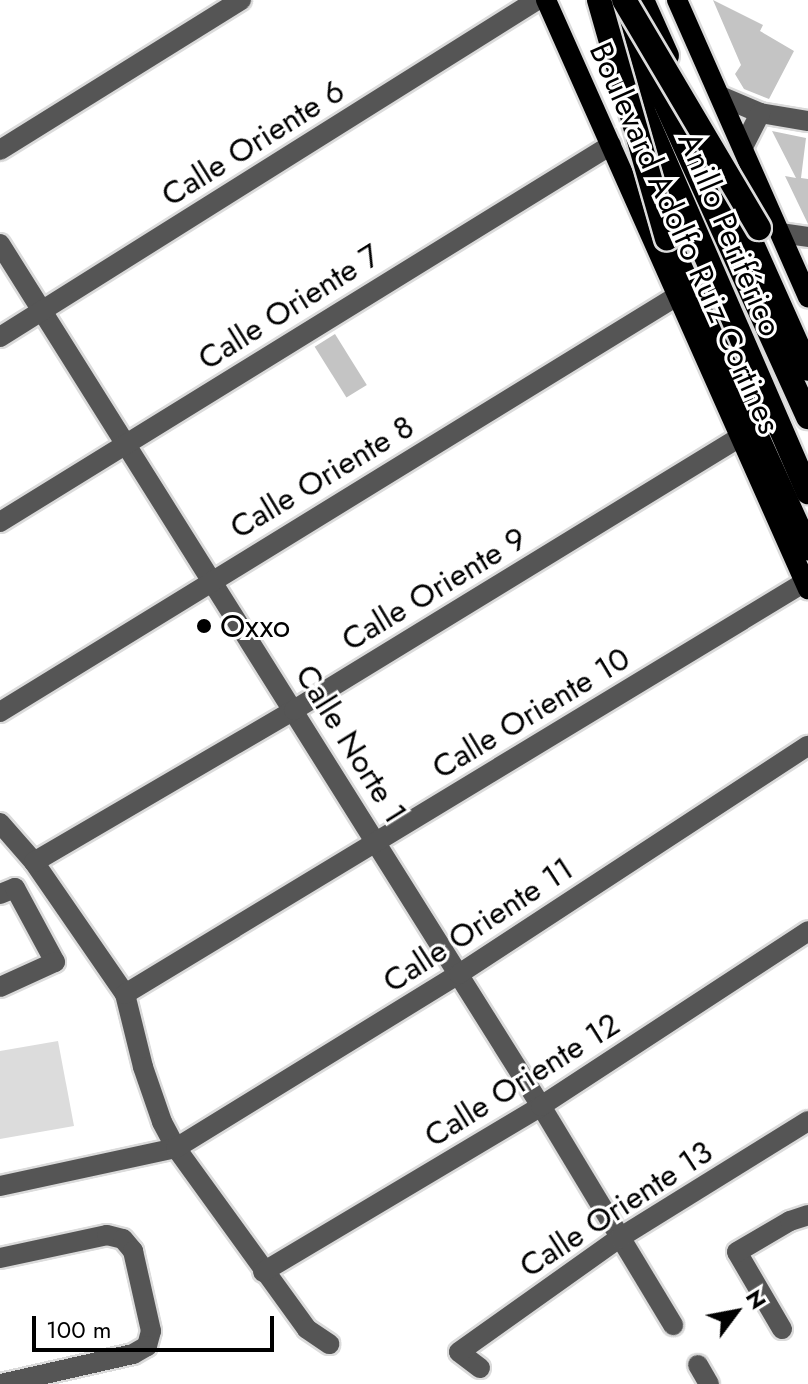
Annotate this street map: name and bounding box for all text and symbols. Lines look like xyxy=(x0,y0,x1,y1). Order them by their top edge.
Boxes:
street label: Boulevard Adolfo Ruiz Cortines xyxy=(581,36,789,440)
street label: Calle Oriente 6 xyxy=(155,72,351,214)
street label: Anillo Periférico xyxy=(670,126,790,342)
street label: Calle Oriente 7 xyxy=(191,236,387,378)
street label: Calle Oriente 8 xyxy=(223,407,421,547)
street label: Calle Oriente 9 xyxy=(335,519,533,659)
place label: Oxxo xyxy=(220,607,290,645)
marker: Oxxo xyxy=(195,617,213,635)
street label: Calle Oriente 10 xyxy=(425,639,637,787)
street label: Calle Norte 1 xyxy=(287,658,415,830)
street label: Calle Oriente 11 xyxy=(376,849,580,1001)
street label: Calle Oriente 12 xyxy=(418,1005,626,1155)
street label: Calle Oriente 13 xyxy=(513,1133,719,1285)
north arrow xyxy=(696,1272,776,1352)
text: N xyxy=(738,1283,775,1315)
scale bar xyxy=(36,1300,278,1350)
text: 100 m xyxy=(46,1312,112,1347)

